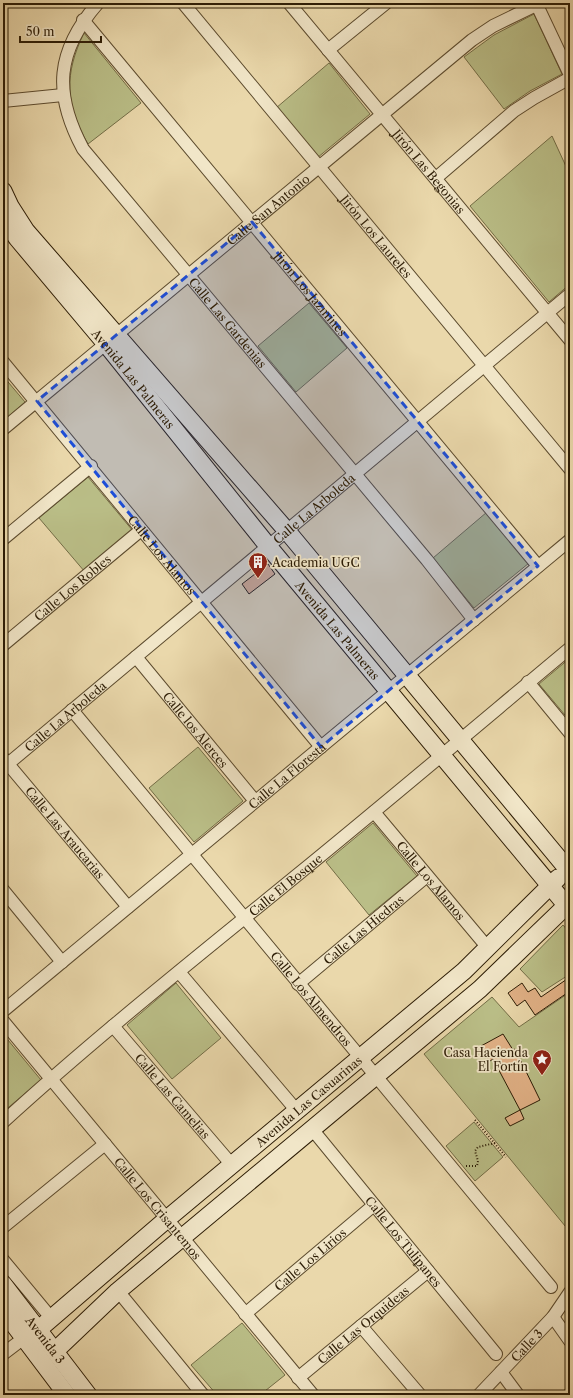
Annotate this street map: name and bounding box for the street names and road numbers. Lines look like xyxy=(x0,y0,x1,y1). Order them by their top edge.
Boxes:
street label: Jirón Las Begonias xyxy=(389,125,469,216)
street label: Calle San Antonio xyxy=(223,171,312,248)
street label: Jirón Los Laureles xyxy=(337,190,415,281)
street label: Jirón Los Jazmines xyxy=(270,247,350,339)
street label: Calle Las Gardenias xyxy=(186,274,270,371)
street label: Avenida Las Palmeras xyxy=(88,325,178,431)
street label: Calle La Arboleda xyxy=(270,469,358,547)
street label: Calle Los Alamos xyxy=(125,512,199,597)
street label: Calle Los Robles xyxy=(31,551,114,624)
street label: Avenida Las Palmeras xyxy=(292,577,383,682)
street label: Calle La Arboleda xyxy=(21,677,110,755)
street label: Calle los Alerces xyxy=(160,688,232,770)
street label: Calle La Floresta xyxy=(245,738,329,812)
street label: Calle Las Araucarias xyxy=(22,783,108,881)
street label: Calle Los Alamos xyxy=(394,838,469,923)
street label: Calle El Bosque xyxy=(246,850,325,919)
street label: Calle Las Hiedras xyxy=(320,892,406,967)
street label: Calle Los Almendros xyxy=(268,948,355,1049)
street label: Calle Las Camelias xyxy=(132,1050,214,1142)
street label: Avenida Las Casuarinas xyxy=(251,1052,365,1150)
street label: Calle Los Crisantemos xyxy=(111,1154,205,1262)
street label: Calle Los Tulipanes xyxy=(362,1193,445,1290)
street label: Calle Los Lirios xyxy=(271,1225,349,1294)
street label: Calle Las Orquideas xyxy=(314,1283,412,1367)
street label: Avenida 3 xyxy=(22,1312,68,1366)
street label: Calle 3 xyxy=(508,1326,545,1364)

